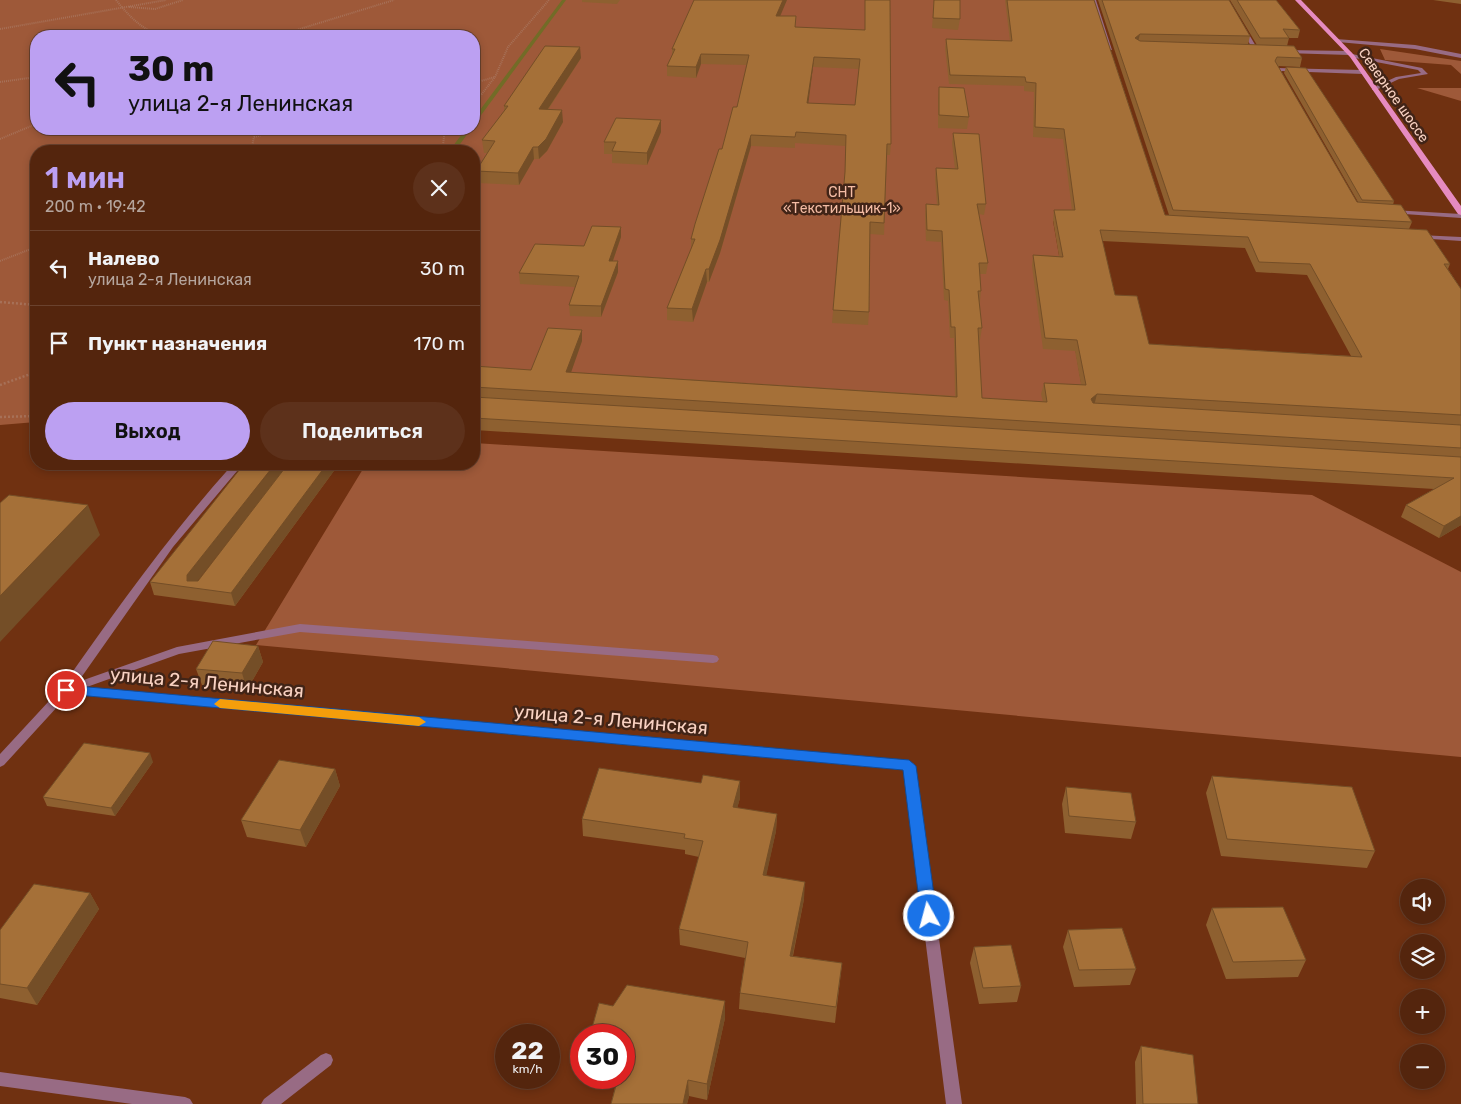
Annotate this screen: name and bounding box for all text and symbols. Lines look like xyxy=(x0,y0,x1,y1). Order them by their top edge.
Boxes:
street label: Северное шоссе xyxy=(1355,45,1433,146)
text: 30 m xyxy=(128,48,214,90)
icon: left xyxy=(45,50,110,115)
text: улица 2-я Ленинская xyxy=(128,90,353,117)
text: 1 мин xyxy=(45,160,125,196)
button: close xyxy=(413,162,465,214)
park label: СНТ «Текстильщик-1» xyxy=(783,184,901,217)
text: 200 m · 19:42 xyxy=(45,197,146,216)
text: Налево xyxy=(88,247,160,270)
icon: left xyxy=(45,254,73,282)
text: 30 m xyxy=(420,257,465,280)
text: улица 2-я Ленинская xyxy=(88,270,252,289)
icon: arrive xyxy=(45,329,73,357)
text: Пункт назначения xyxy=(88,332,267,355)
text: 170 m xyxy=(414,332,465,355)
button: Выход xyxy=(45,402,250,460)
button: Поделиться xyxy=(260,402,465,460)
street label: улица 2-я Ленинская xyxy=(109,663,305,702)
pin xyxy=(45,669,87,711)
icon: arrive xyxy=(52,676,80,704)
street label: улица 2-я Ленинская xyxy=(513,700,709,739)
map controls xyxy=(1400,879,1445,1089)
button: sound xyxy=(1400,879,1445,924)
position arrow xyxy=(902,889,954,941)
button: layers xyxy=(1400,934,1445,979)
button: + xyxy=(1400,989,1445,1034)
speed limit sign: 30 xyxy=(570,1024,635,1089)
text: 22 xyxy=(511,1036,544,1065)
button: − xyxy=(1400,1044,1445,1089)
text: km/h xyxy=(513,1062,542,1076)

